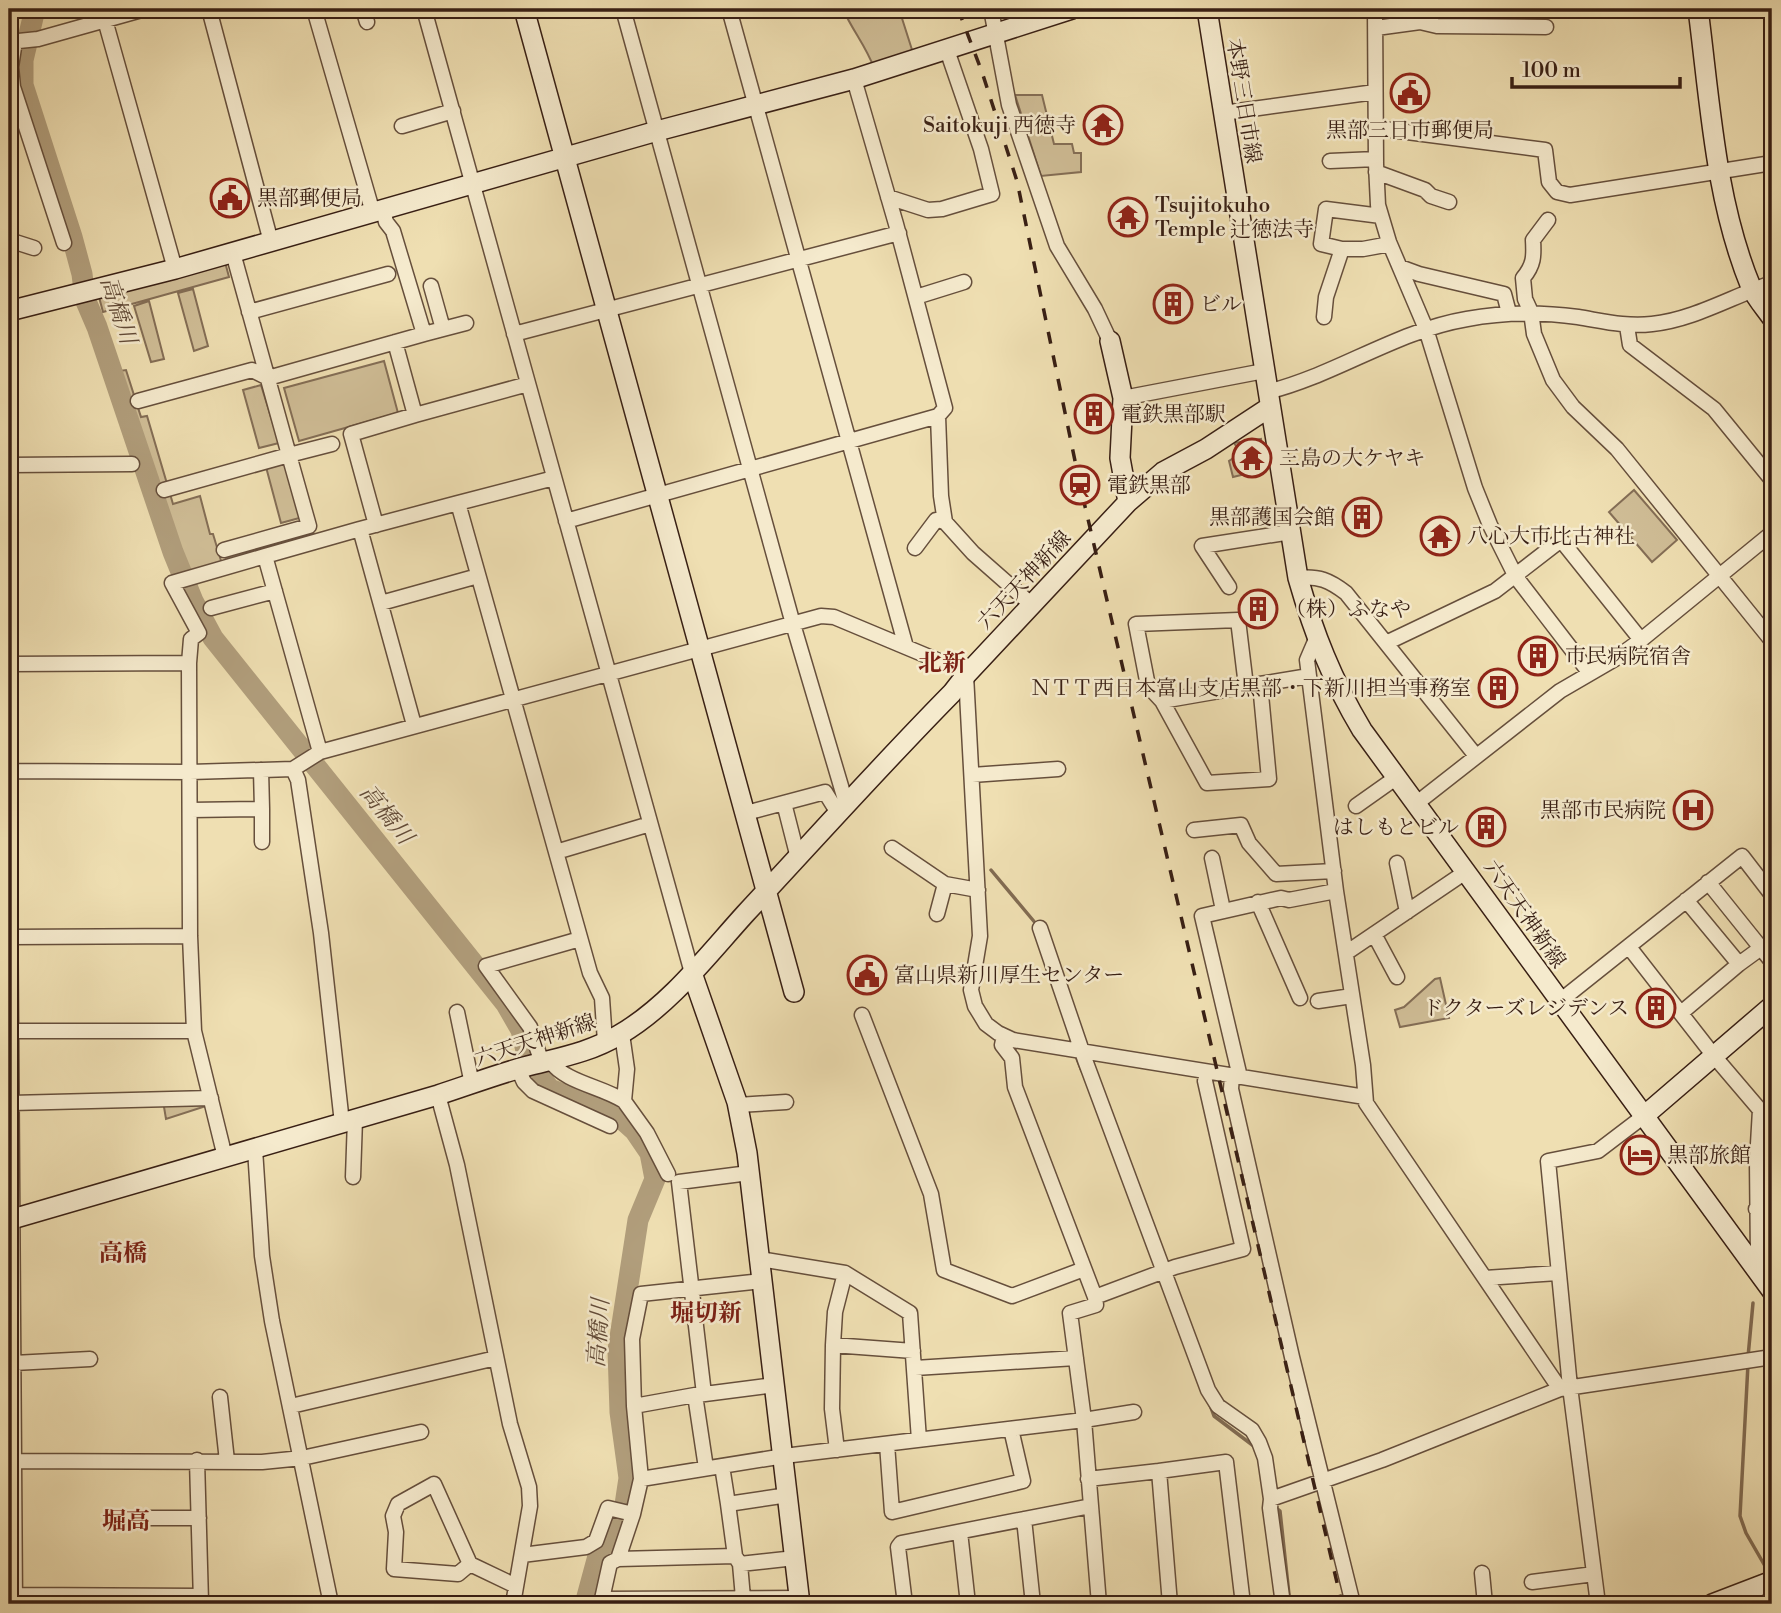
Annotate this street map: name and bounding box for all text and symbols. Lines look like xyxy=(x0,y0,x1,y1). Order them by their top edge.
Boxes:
street label: 本野三日市線 xyxy=(1220,37,1266,165)
scale bar xyxy=(1512,46,1680,90)
text: 100 m xyxy=(1522,58,1581,84)
public building icon: 黒部三日市郵便局 xyxy=(1389,72,1431,114)
temple icon: Saitokuji 西徳寺 xyxy=(1082,104,1124,146)
place label: Saitokuji 西徳寺 xyxy=(923,113,1076,139)
place label: 黒部三日市郵便局 xyxy=(1326,118,1494,144)
public building icon: 黒部郵便局 xyxy=(209,177,251,219)
place label: 黒部郵便局 xyxy=(257,186,362,212)
place label: Tsujitokuho Temple 辻徳法寺 xyxy=(1155,193,1314,243)
temple icon: Tsujitokuho Temple 辻徳法寺 xyxy=(1107,196,1149,238)
water label: 高橋川 xyxy=(94,273,143,350)
building icon: ビル xyxy=(1152,283,1194,325)
place label: ビル xyxy=(1200,292,1242,318)
building icon: 電鉄黒部駅 xyxy=(1073,393,1115,435)
place label: 電鉄黒部駅 xyxy=(1121,402,1226,428)
temple icon: 三島の大ケヤキ xyxy=(1231,437,1273,479)
place label: 三島の大ケヤキ xyxy=(1279,446,1426,472)
station icon: 電鉄黒部 xyxy=(1059,464,1101,506)
place label: 電鉄黒部 xyxy=(1107,473,1191,499)
building icon: 黒部護国会館 xyxy=(1341,496,1383,538)
place label: 黒部護国会館 xyxy=(1209,505,1335,531)
temple icon: 八心大市比古神社 xyxy=(1419,515,1461,557)
place label: 八心大市比古神社 xyxy=(1467,524,1635,550)
street label: 六天天神新線 xyxy=(972,526,1077,636)
building icon: （株）ふなや xyxy=(1237,588,1279,630)
place label: （株）ふなや xyxy=(1285,597,1411,623)
building icon: 市民病院宿舎 xyxy=(1517,635,1559,677)
place label: 市民病院宿舎 xyxy=(1565,644,1691,670)
district label: 北新 xyxy=(918,649,966,679)
building icon: ＮＴＴ西日本富山支店黒部・下新川担当事務室 xyxy=(1477,667,1519,709)
place label: ＮＴＴ西日本富山支店黒部・下新川担当事務室 xyxy=(1030,676,1471,702)
water label: 高橋川 xyxy=(354,779,421,853)
hospital icon: 黒部市民病院 xyxy=(1672,789,1714,831)
place label: 黒部市民病院 xyxy=(1540,798,1666,824)
building icon: はしもとビル xyxy=(1465,806,1507,848)
place label: はしもとビル xyxy=(1333,815,1459,841)
street label: 六天天神新線 xyxy=(1477,856,1571,974)
public building icon: 富山県新川厚生センター xyxy=(846,954,888,996)
place label: 富山県新川厚生センター xyxy=(894,963,1124,989)
building icon: ドクターズレジデンス xyxy=(1635,987,1677,1029)
place label: ドクターズレジデンス xyxy=(1422,996,1629,1022)
street label: 六天天神新線 xyxy=(471,1009,599,1073)
hotel icon: 黒部旅館 xyxy=(1619,1134,1661,1176)
place label: 黒部旅館 xyxy=(1667,1143,1751,1169)
district label: 高橋 xyxy=(99,1239,147,1269)
water label: 高橋川 xyxy=(583,1295,616,1368)
district label: 堀切新 xyxy=(670,1299,742,1329)
district label: 堀高 xyxy=(102,1507,150,1537)

